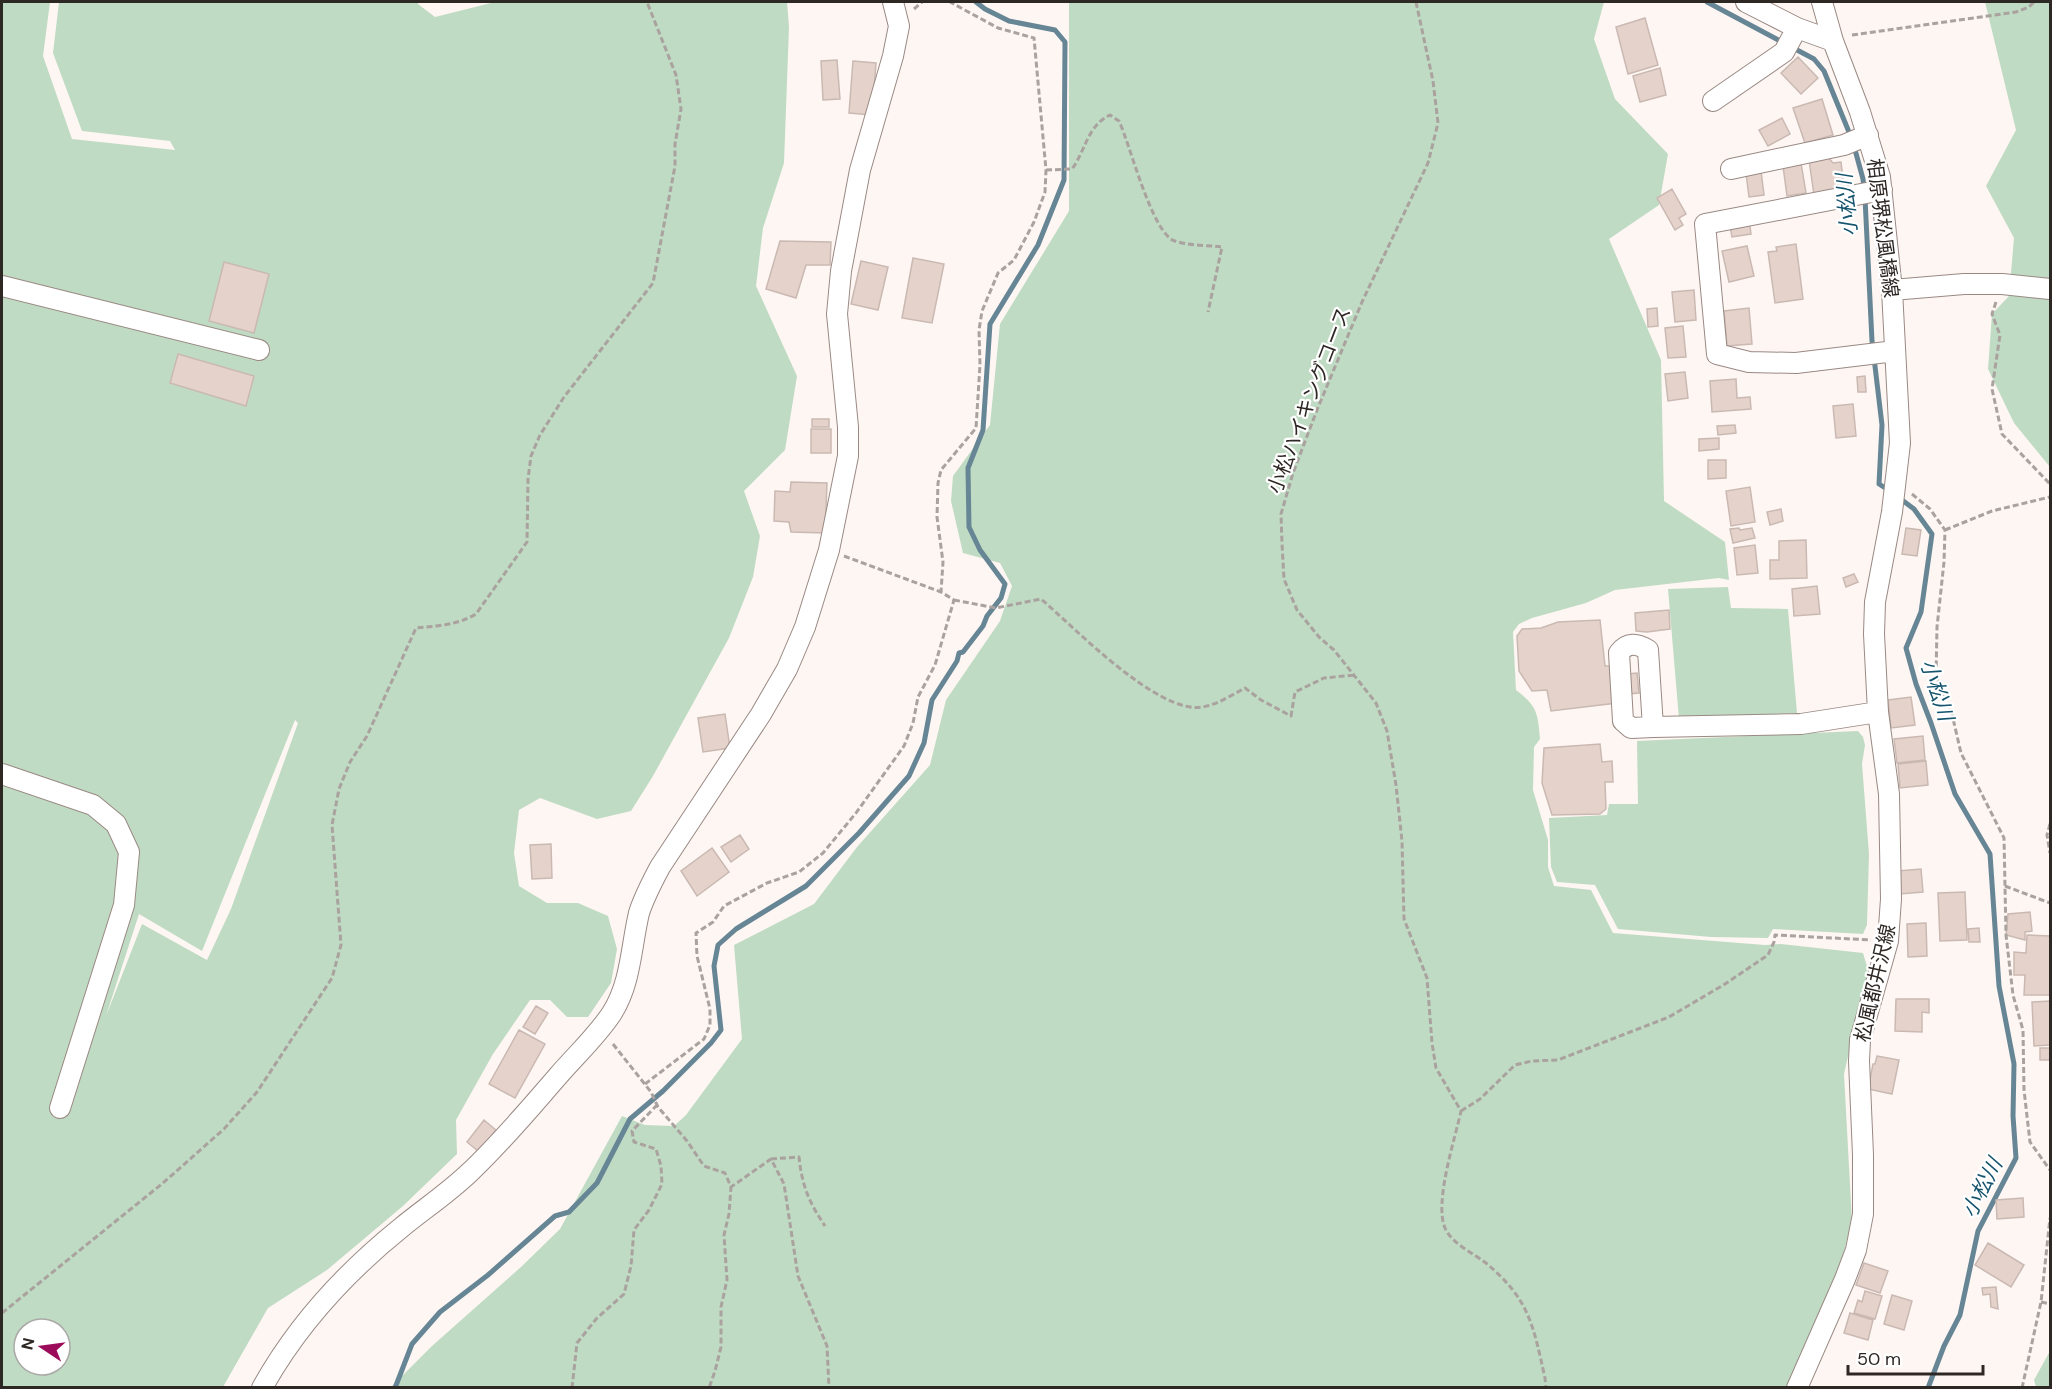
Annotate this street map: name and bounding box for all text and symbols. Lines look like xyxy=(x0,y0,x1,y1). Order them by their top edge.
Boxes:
street label: 相原堺松風橋線 xyxy=(1862,157,1904,299)
water label: 小松川 xyxy=(1830,170,1864,238)
street label: 小松ハイキングコース xyxy=(1261,303,1357,497)
water label: 小松川 xyxy=(1914,656,1961,726)
street label: 松風都井沢線 xyxy=(1849,922,1901,1044)
water label: 小松川 xyxy=(1955,1152,2010,1222)
north arrow xyxy=(12,1317,72,1377)
text: N xyxy=(16,1336,39,1352)
scale bar xyxy=(1848,1338,1983,1376)
text: 50 m xyxy=(1857,1347,1901,1371)

